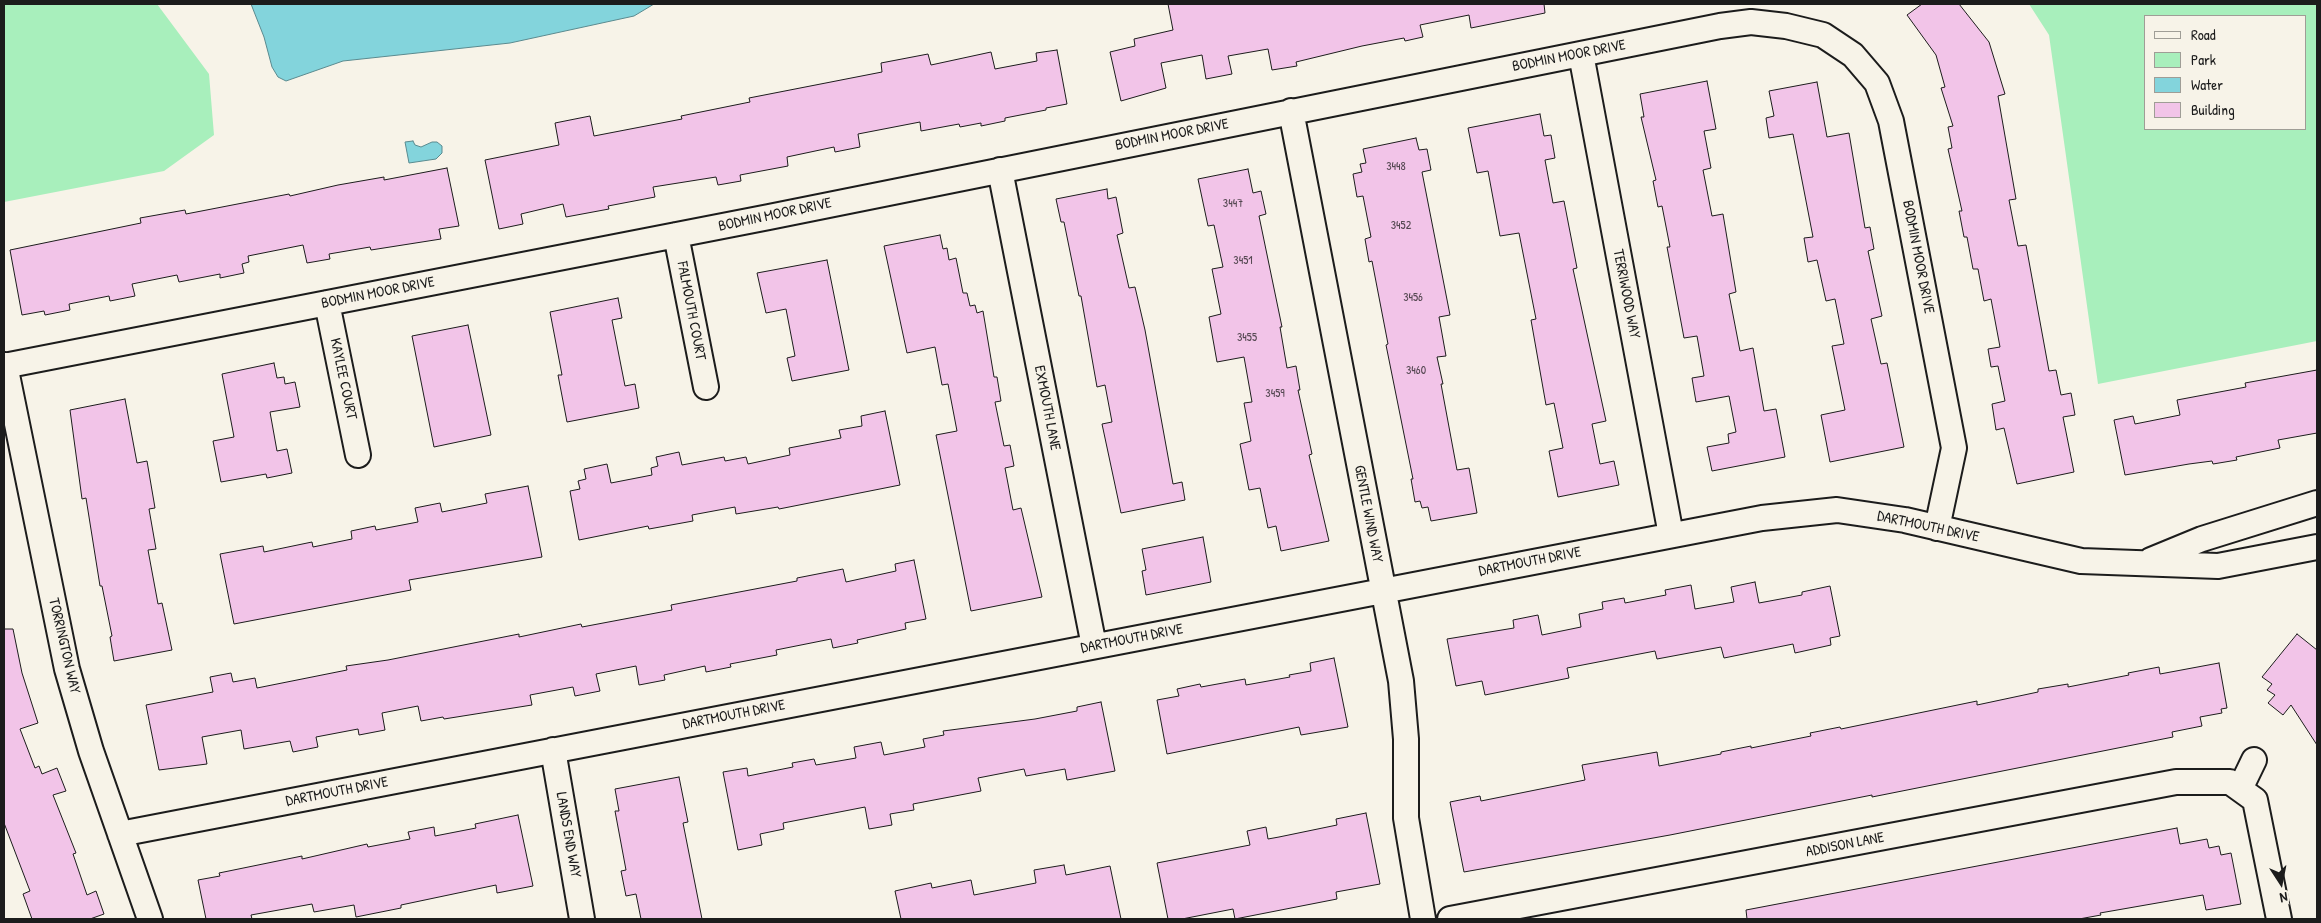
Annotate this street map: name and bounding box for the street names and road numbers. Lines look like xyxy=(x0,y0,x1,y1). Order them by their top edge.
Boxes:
street label: BODMIN MOOR DRIVE xyxy=(1511,36,1627,76)
street label: BODMIN MOOR DRIVE xyxy=(1114,115,1230,155)
street label: BODMIN MOOR DRIVE xyxy=(717,194,833,236)
street label: BODMIN MOOR DRIVE xyxy=(1898,199,1938,315)
street label: TERRIWOOD WAY xyxy=(1609,248,1643,340)
street label: FALMOUTH COURT xyxy=(673,260,709,362)
street label: BODMIN MOOR DRIVE xyxy=(320,273,436,313)
street label: KAYLEE COURT xyxy=(326,337,360,421)
street label: EXMOUTH LANE xyxy=(1030,364,1064,452)
street label: GENTLE WIND WAY xyxy=(1350,464,1386,564)
street label: DARTMOUTH DRIVE xyxy=(1875,507,1981,547)
street label: DARTMOUTH DRIVE xyxy=(1477,543,1583,581)
street label: TORRINGTON WAY xyxy=(44,596,84,696)
street label: DARTMOUTH DRIVE xyxy=(1079,620,1185,658)
street label: DARTMOUTH DRIVE xyxy=(681,696,787,734)
street label: DARTMOUTH DRIVE xyxy=(284,773,390,811)
street label: LANDS END WAY xyxy=(552,791,584,879)
street label: ADDISON LANE xyxy=(1804,829,1886,861)

